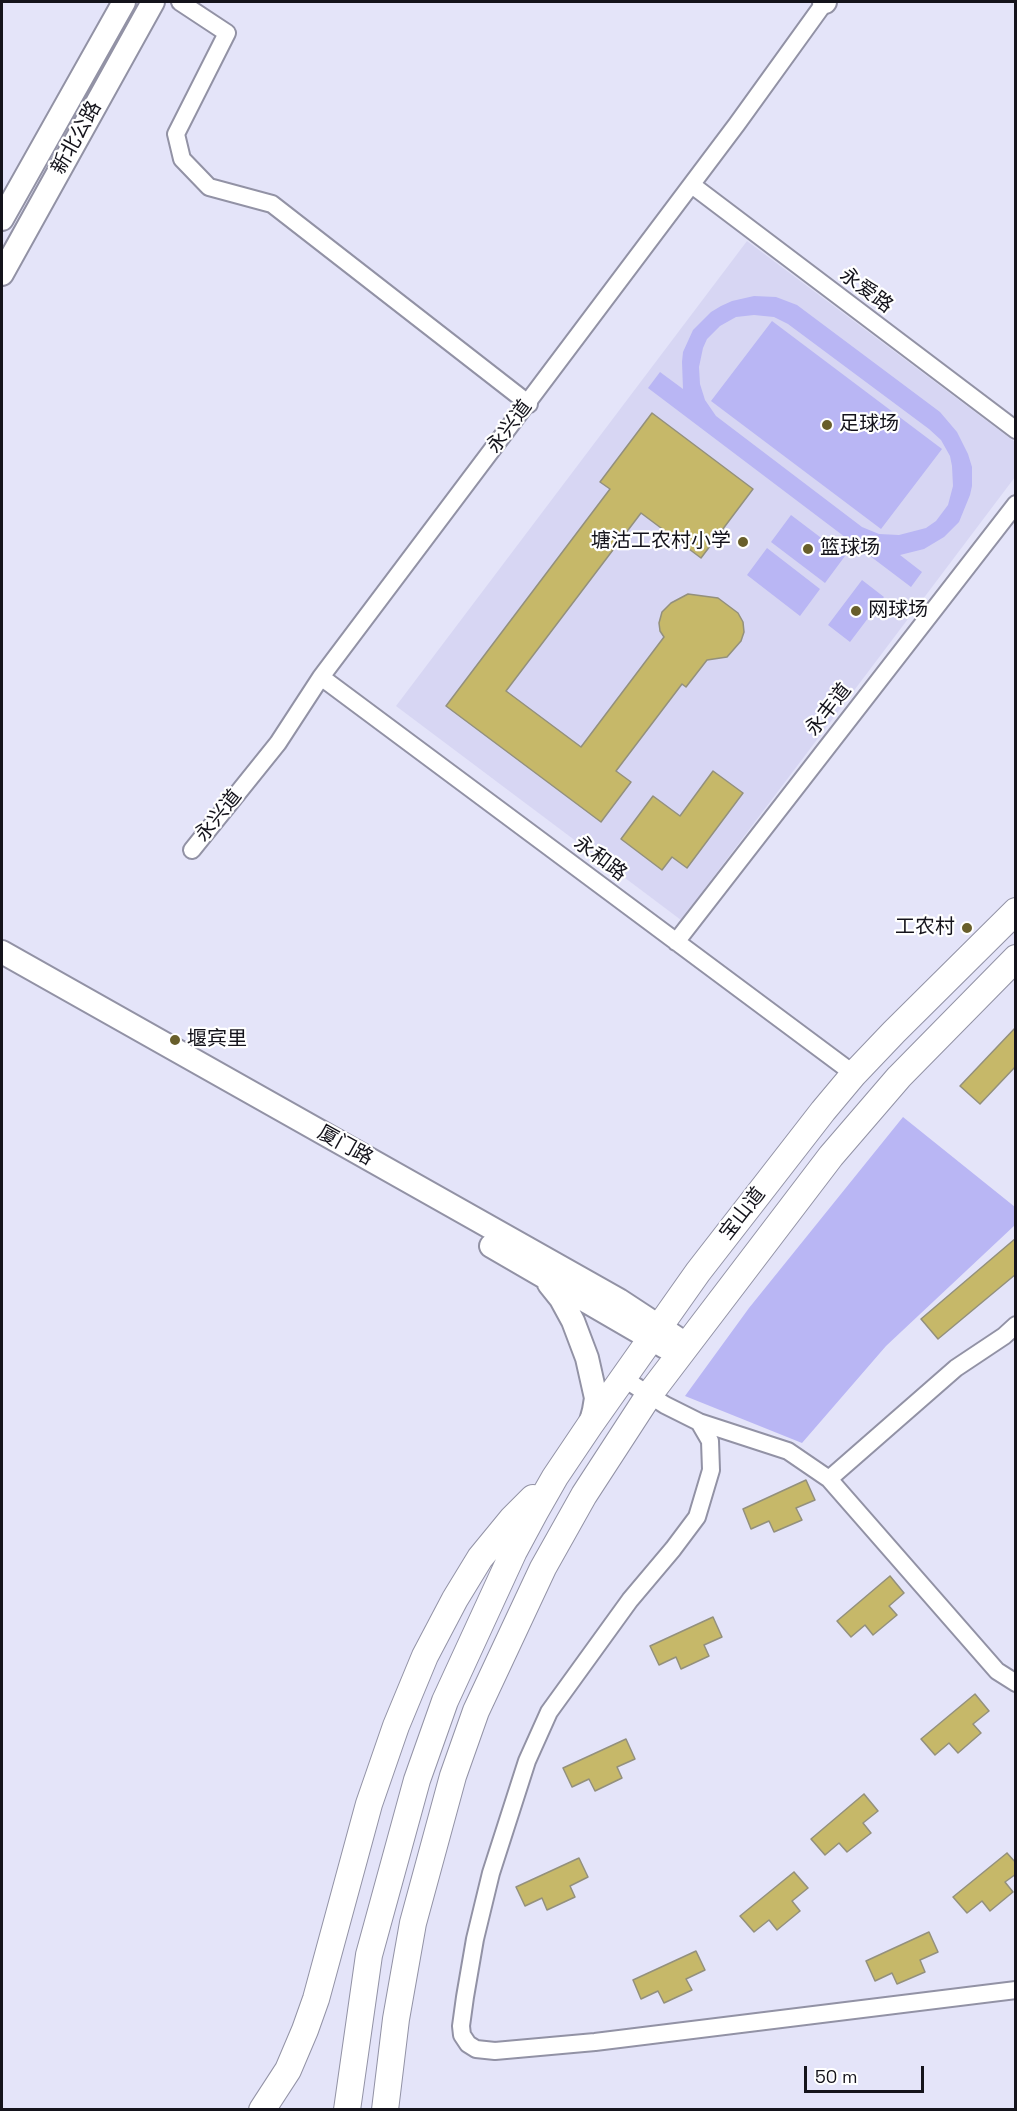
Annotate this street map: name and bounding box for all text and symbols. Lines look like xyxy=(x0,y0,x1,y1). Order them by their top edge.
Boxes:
street label: 新北公路 xyxy=(47,97,107,179)
street label: 永爱路 xyxy=(835,263,897,319)
street label: 永兴道 xyxy=(482,396,538,458)
place label: 足球场 xyxy=(839,413,899,437)
marker: 足球场 xyxy=(820,418,834,432)
place label: 塘沽工农村小学 xyxy=(591,530,731,554)
marker: 塘沽工农村小学 xyxy=(736,535,750,549)
place label: 篮球场 xyxy=(820,537,880,561)
marker: 篮球场 xyxy=(801,542,815,556)
place label: 网球场 xyxy=(868,599,928,623)
marker: 网球场 xyxy=(849,604,863,618)
street label: 永丰道 xyxy=(801,679,857,741)
street label: 永兴道 xyxy=(191,785,247,847)
street label: 永和路 xyxy=(569,831,631,887)
place label: 工农村 xyxy=(895,916,955,940)
marker: 工农村 xyxy=(960,921,974,935)
place label: 堰宾里 xyxy=(187,1028,247,1052)
marker: 堰宾里 xyxy=(168,1033,182,1047)
street label: 厦门路 xyxy=(313,1121,377,1171)
street label: 宝山道 xyxy=(715,1183,771,1245)
scale bar xyxy=(807,2054,927,2092)
text: 50 m xyxy=(815,2065,857,2088)

